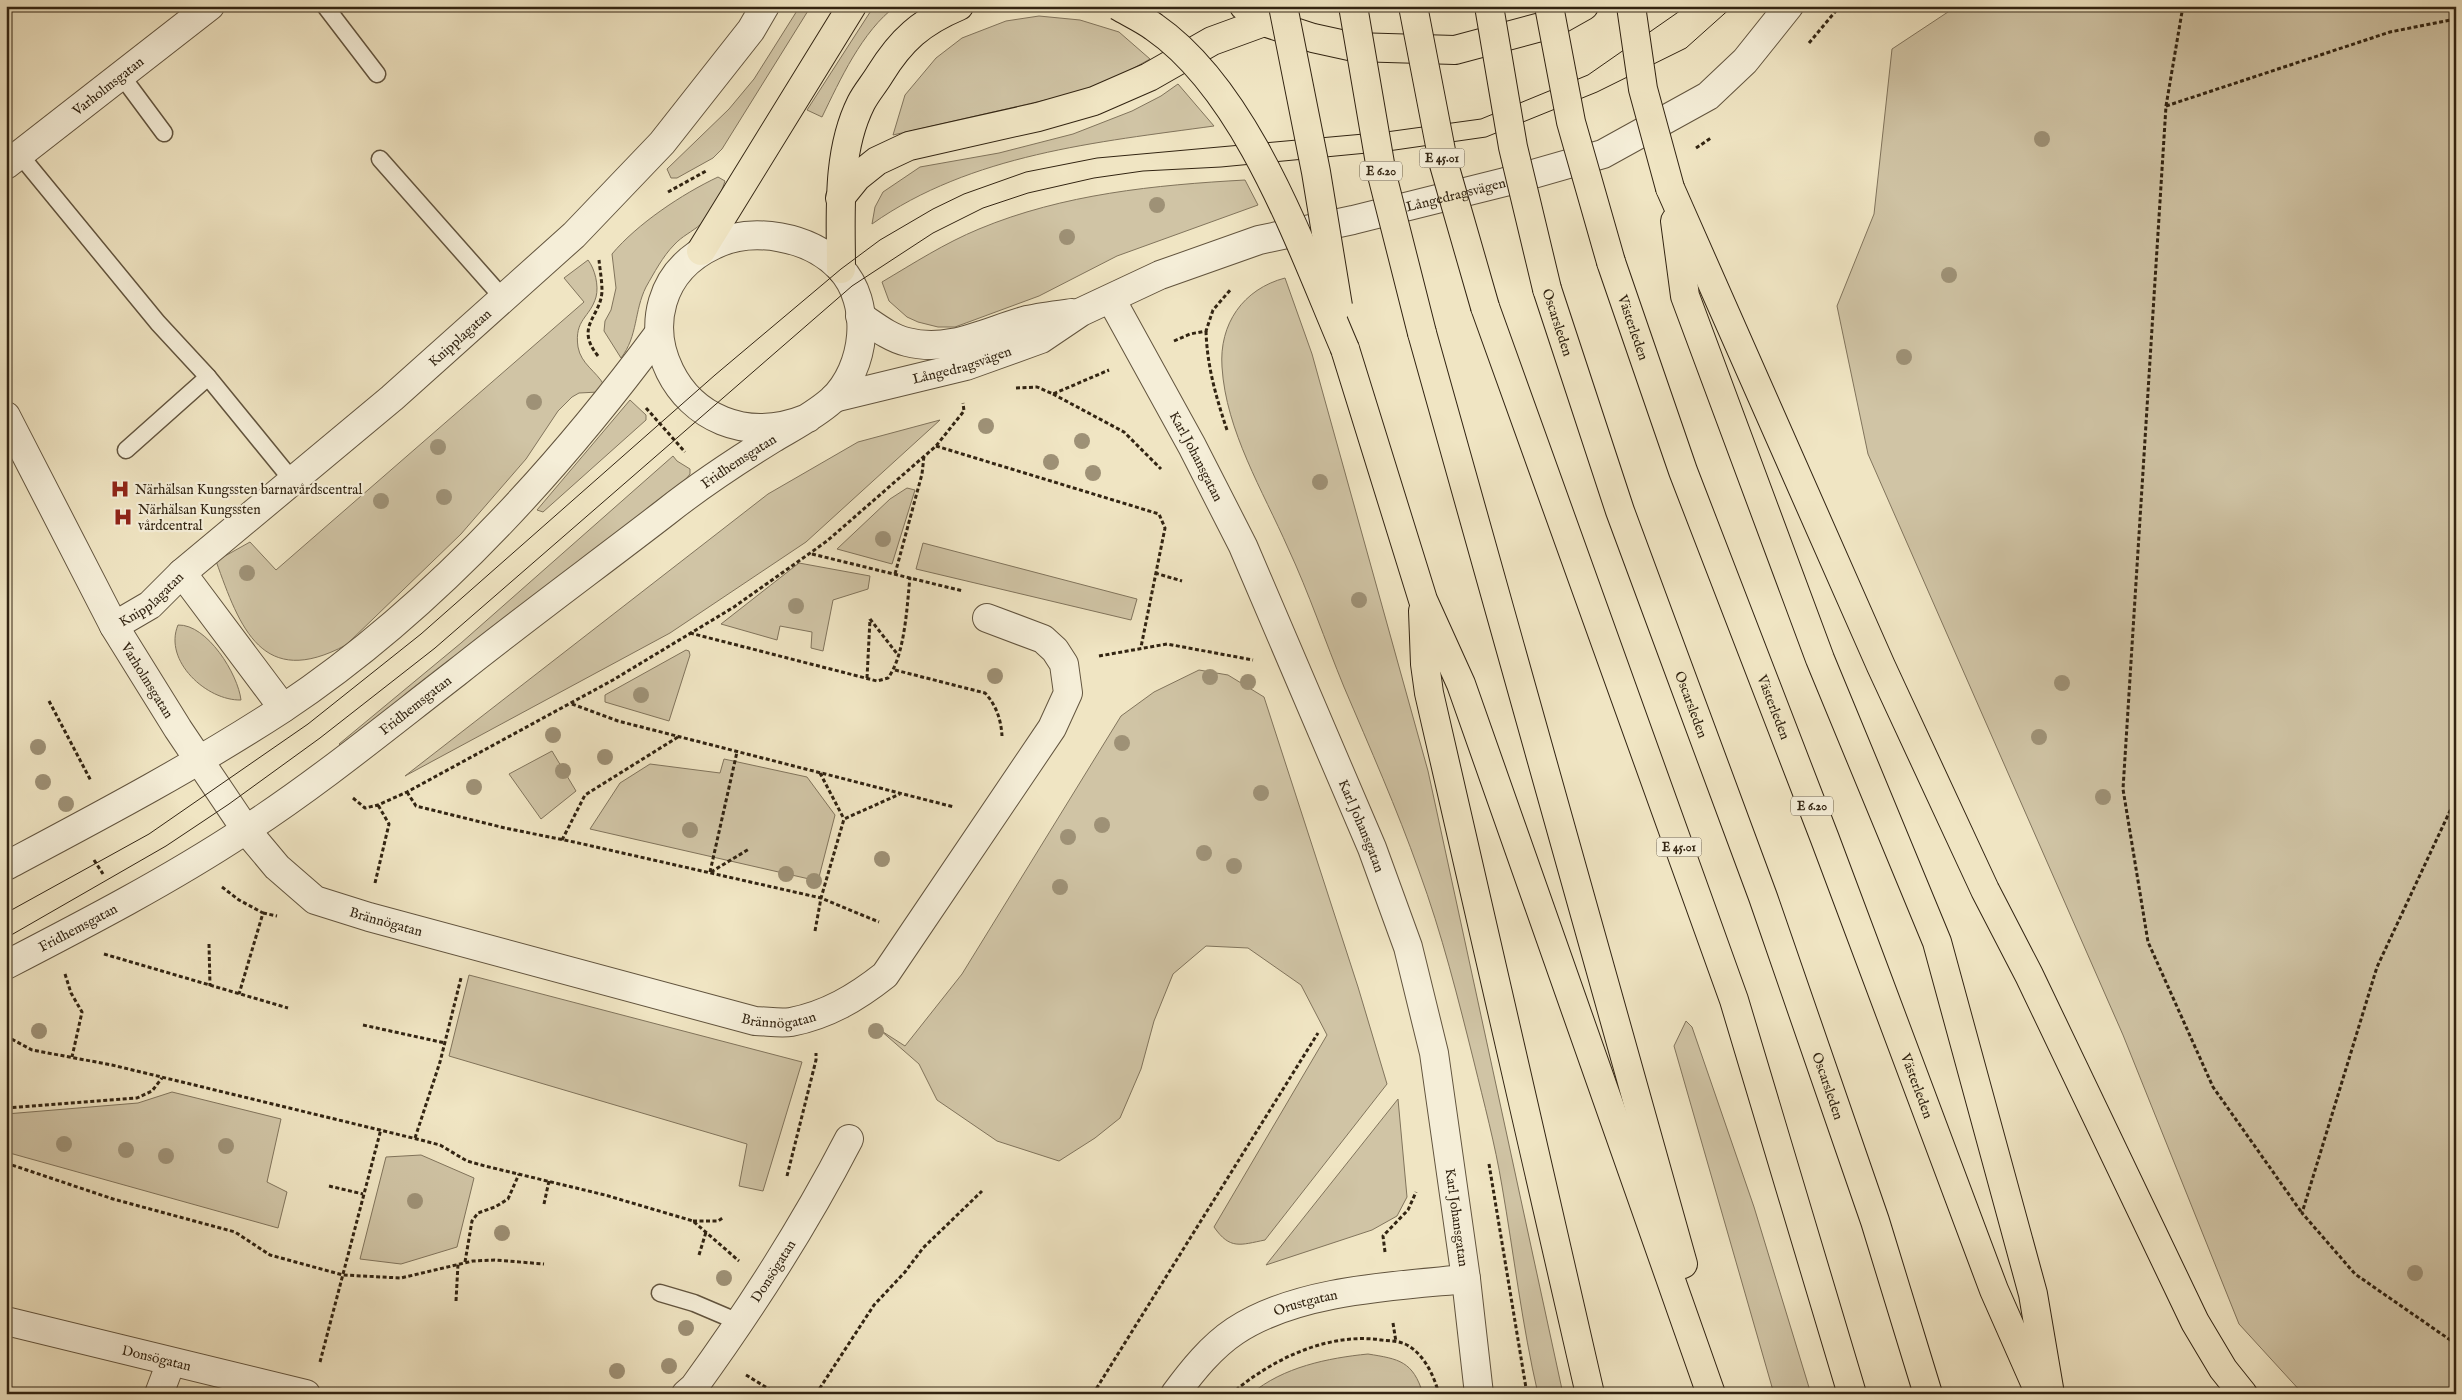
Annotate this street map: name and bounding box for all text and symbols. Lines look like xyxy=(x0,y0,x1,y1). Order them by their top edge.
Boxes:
street label: Varholmsgatan xyxy=(68,53,148,121)
road number: E 45.01 xyxy=(1420,148,1464,168)
road number: E 6.20 xyxy=(1360,162,1402,180)
street label: Långedragsvägen xyxy=(1404,174,1508,216)
street label: Oscarsleden xyxy=(1537,286,1577,359)
street label: Västerleden xyxy=(1613,291,1652,363)
street label: Knipplagatan xyxy=(425,305,496,371)
street label: Långedragsvägen xyxy=(911,342,1015,389)
street label: Karl Johansgatan xyxy=(1165,409,1227,505)
street label: Fridhemsgatan xyxy=(698,430,780,493)
hospital icon: Närhälsan Kungssten barnavårdscentral xyxy=(109,478,131,500)
place label: Närhälsan Kungssten barnavårdscentral xyxy=(135,481,362,499)
place label: Närhälsan Kungssten vårdcentral xyxy=(138,501,261,535)
hospital icon: Närhälsan Kungssten vårdcentral xyxy=(112,506,134,528)
street label: Knipplagatan xyxy=(116,568,188,631)
street label: Varholmsgatan xyxy=(116,639,177,722)
street label: Oscarsleden xyxy=(1670,669,1712,741)
street label: Västerleden xyxy=(1752,671,1794,743)
street label: Fridhemsgatan xyxy=(376,672,456,739)
street label: Karl Johansgatan xyxy=(1334,777,1388,875)
road number: E 6.20 xyxy=(1791,796,1833,816)
road number: E 45.01 xyxy=(1656,838,1702,856)
street label: Fridhemsgatan xyxy=(36,900,121,956)
street label: Brännögatan xyxy=(347,903,425,941)
street label: Brännögatan xyxy=(739,1008,819,1033)
street label: Oscarsleden xyxy=(1807,1050,1847,1123)
street label: Västerleden xyxy=(1896,1050,1937,1122)
street label: Karl Johansgatan xyxy=(1440,1167,1472,1268)
street label: Donsögatan xyxy=(747,1236,800,1306)
street label: Orustgatan xyxy=(1271,1286,1340,1321)
street label: Donsögatan xyxy=(120,1342,193,1376)

